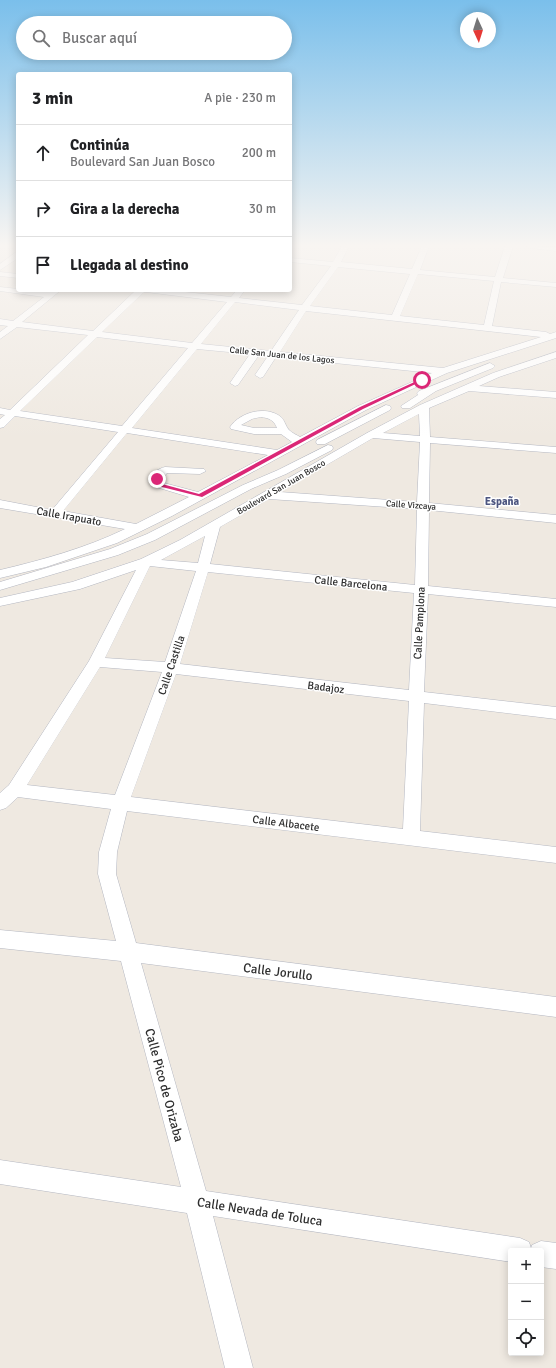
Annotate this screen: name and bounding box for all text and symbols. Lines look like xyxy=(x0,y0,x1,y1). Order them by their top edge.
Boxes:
north arrow xyxy=(460,12,496,48)
search box xyxy=(16,16,292,60)
icon: search xyxy=(30,27,52,49)
text: Buscar aquí xyxy=(62,29,137,47)
text: 3 min xyxy=(32,88,73,109)
text: A pie · 230 m xyxy=(204,90,276,106)
text: Continúa xyxy=(70,136,129,154)
icon: ahead xyxy=(32,142,54,164)
text: 200 m xyxy=(242,145,276,161)
text: Boulevard San Juan Bosco xyxy=(70,154,215,170)
icon: right xyxy=(32,198,54,220)
text: Gira a la derecha xyxy=(70,200,180,218)
text: 30 m xyxy=(249,201,276,217)
icon: arrive xyxy=(32,254,54,276)
text: Llegada al destino xyxy=(70,256,189,274)
street label: Calle San Juan de los Lagos xyxy=(229,345,335,366)
route start xyxy=(413,371,431,389)
street label: Boulevard San Juan Bosco xyxy=(235,457,328,517)
route end xyxy=(148,470,166,488)
district label: España xyxy=(485,495,520,508)
street label: Calle Vizcaya xyxy=(385,498,437,513)
street label: Calle Irapuato xyxy=(35,504,103,529)
street label: Calle Barcelona xyxy=(314,573,389,594)
street label: Calle Pamplona xyxy=(411,586,428,660)
street label: Calle Castilla xyxy=(155,633,188,697)
street label: Badajoz xyxy=(307,679,345,696)
street label: Calle Albacete xyxy=(252,813,320,834)
street label: Calle Jorullo xyxy=(242,960,314,984)
street label: Calle Pico de Orizaba xyxy=(141,1027,187,1144)
street label: Calle Nevada de Toluca xyxy=(196,1194,324,1230)
map controls xyxy=(508,1248,544,1356)
button: + xyxy=(508,1248,544,1284)
button: − xyxy=(508,1284,544,1320)
button: locate xyxy=(508,1320,544,1356)

